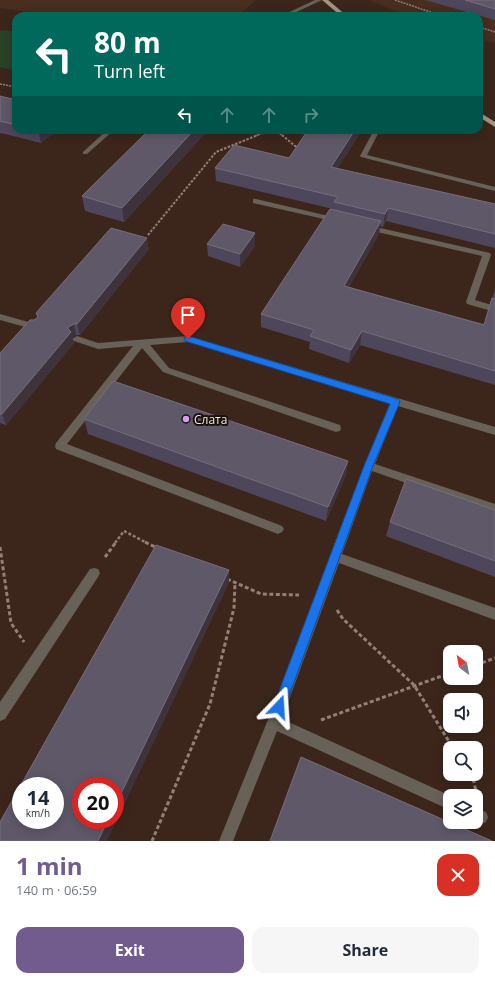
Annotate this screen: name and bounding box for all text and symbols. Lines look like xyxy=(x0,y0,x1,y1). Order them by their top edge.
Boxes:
text: 80 m xyxy=(94,23,161,61)
icon: left xyxy=(28,28,80,80)
text: Turn left xyxy=(94,59,165,83)
icon: left xyxy=(174,104,196,126)
icon: ahead xyxy=(216,104,238,126)
icon: ahead xyxy=(258,104,280,126)
icon: right xyxy=(300,104,322,126)
pin xyxy=(171,298,205,339)
icon: arrive xyxy=(177,304,199,326)
place label: Слата xyxy=(194,411,227,428)
marker: Слата xyxy=(181,414,191,424)
north arrow xyxy=(443,645,483,685)
map controls xyxy=(443,645,483,829)
position arrow xyxy=(258,686,300,728)
button: sound xyxy=(443,693,483,733)
button: search xyxy=(443,741,483,781)
speed limit sign: 20 xyxy=(72,777,124,829)
text: 14 xyxy=(27,784,49,811)
button: layers xyxy=(443,789,483,829)
text: km/h xyxy=(26,806,50,820)
text: 1 min xyxy=(16,849,83,882)
button: close xyxy=(437,854,479,896)
text: 140 m · 06:59 xyxy=(16,881,97,899)
button: Exit xyxy=(16,927,244,973)
button: Share xyxy=(252,927,479,973)

